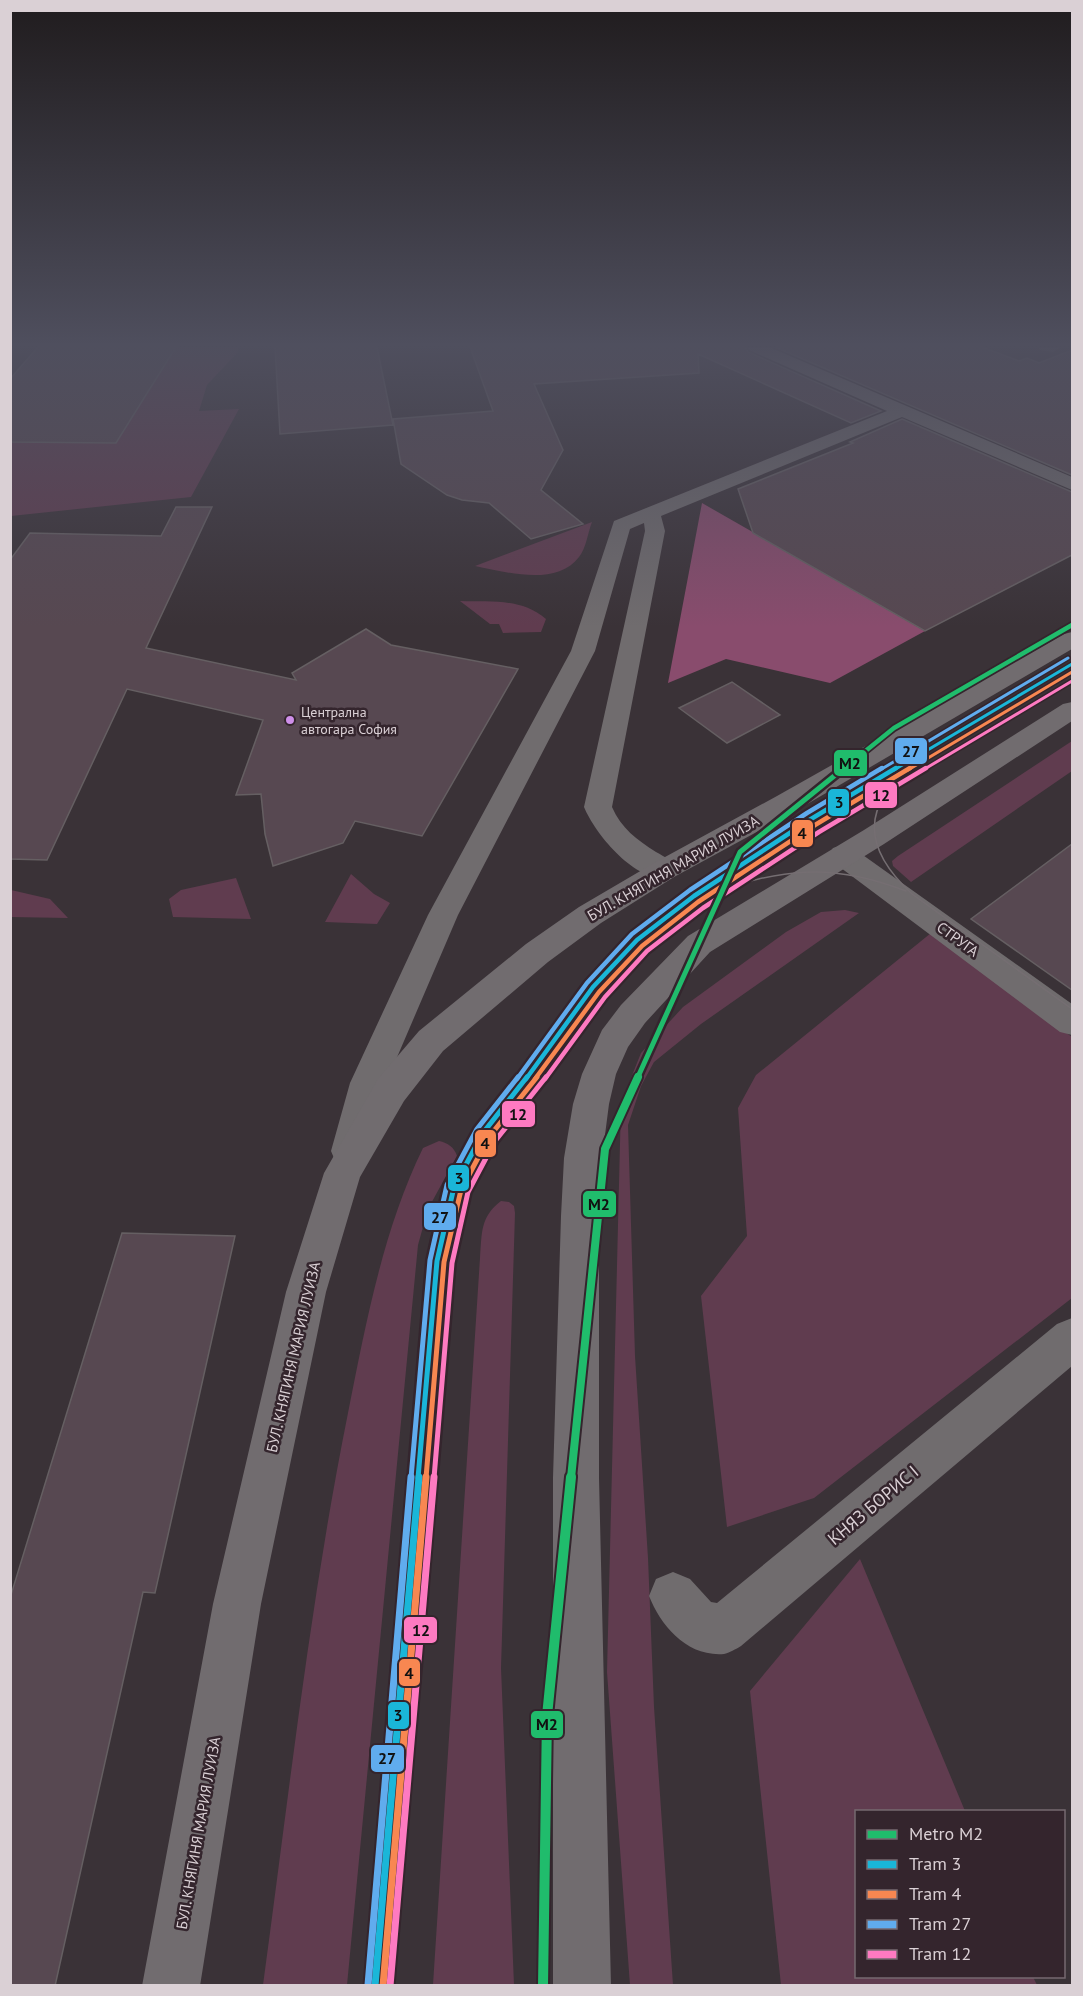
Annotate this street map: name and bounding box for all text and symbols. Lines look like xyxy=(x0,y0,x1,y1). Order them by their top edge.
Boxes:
place label: Централна автогара София xyxy=(301,703,397,738)
marker: Централна автогара София xyxy=(284,714,296,726)
line badge: 27 xyxy=(894,737,928,765)
text: 27 xyxy=(902,741,920,761)
line badge: M2 xyxy=(833,749,868,777)
text: M2 xyxy=(839,753,861,773)
line badge: 12 xyxy=(864,781,898,809)
text: 12 xyxy=(872,785,890,805)
line badge: 3 xyxy=(827,788,850,817)
text: 3 xyxy=(834,792,844,812)
street label: БУЛ. КНЯГИНЯ МАРИЯ ЛУИЗА xyxy=(584,811,762,925)
line badge: 4 xyxy=(791,819,814,848)
text: 4 xyxy=(797,823,807,843)
street label: СТРУГА xyxy=(933,917,983,961)
line badge: 12 xyxy=(501,1100,536,1128)
text: 12 xyxy=(509,1104,527,1124)
line badge: 4 xyxy=(474,1129,497,1158)
text: 4 xyxy=(480,1133,490,1153)
line badge: 3 xyxy=(447,1164,470,1192)
text: 3 xyxy=(454,1168,464,1188)
line badge: M2 xyxy=(582,1190,617,1218)
text: M2 xyxy=(588,1194,610,1214)
line badge: 27 xyxy=(423,1202,457,1231)
text: 27 xyxy=(431,1207,449,1227)
street label: БУЛ. КНЯГИНЯ МАРИЯ ЛУИЗА xyxy=(262,1260,324,1454)
street label: КНЯЗ БОРИС I xyxy=(823,1460,923,1550)
line badge: 12 xyxy=(403,1616,438,1644)
text: 12 xyxy=(412,1620,430,1640)
line badge: 4 xyxy=(398,1658,421,1687)
text: 4 xyxy=(404,1663,414,1683)
line badge: 3 xyxy=(387,1701,410,1730)
text: 3 xyxy=(393,1705,403,1725)
line badge: M2 xyxy=(530,1710,564,1739)
text: M2 xyxy=(536,1714,558,1734)
street label: БУЛ. КНЯГИНЯ МАРИЯ ЛУИЗА xyxy=(172,1735,224,1931)
line badge: 27 xyxy=(370,1744,405,1773)
text: 27 xyxy=(378,1748,396,1768)
legend xyxy=(855,1810,1065,1978)
text: Metro M2 xyxy=(909,1822,983,1845)
text: Tram 3 xyxy=(909,1852,961,1875)
text: Tram 4 xyxy=(909,1882,962,1905)
text: Tram 27 xyxy=(909,1912,971,1935)
text: Tram 12 xyxy=(909,1942,971,1965)

